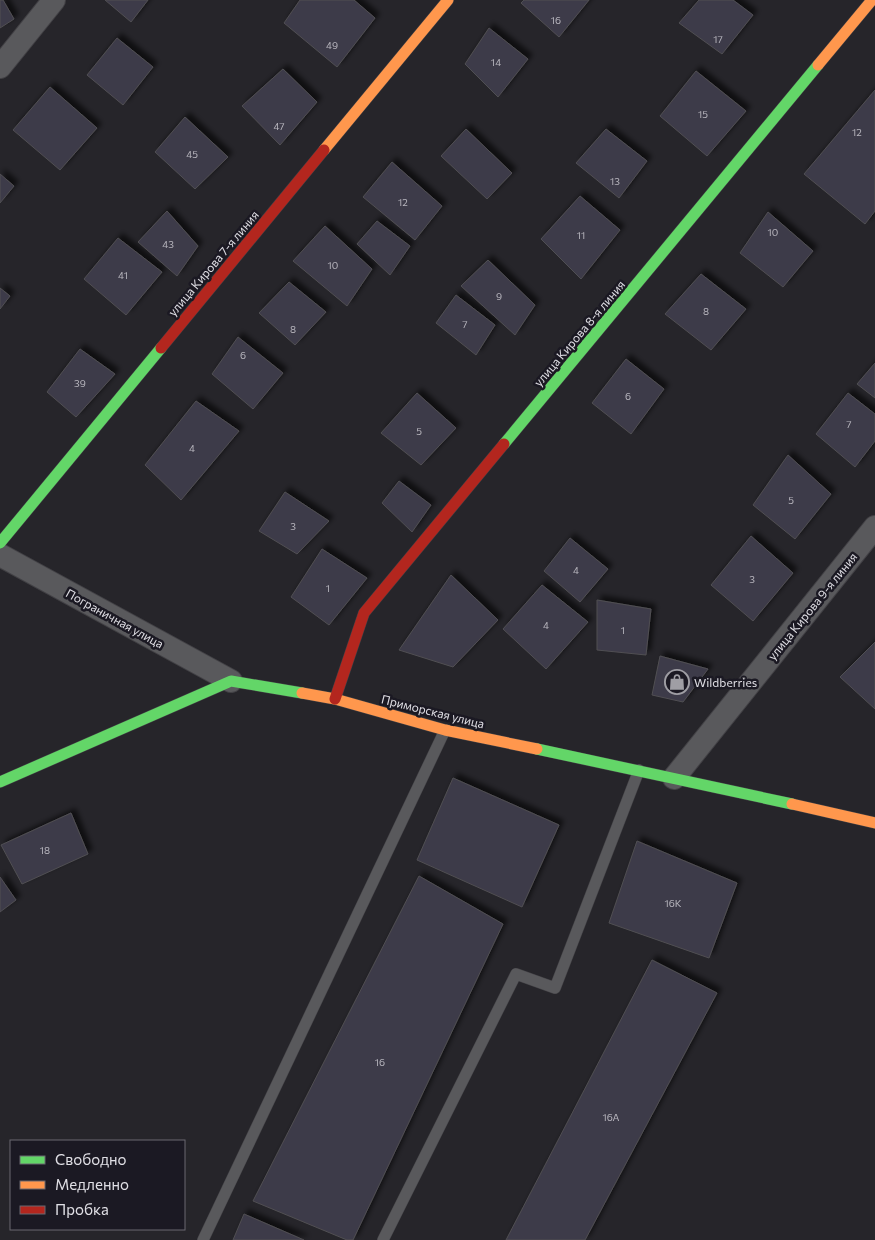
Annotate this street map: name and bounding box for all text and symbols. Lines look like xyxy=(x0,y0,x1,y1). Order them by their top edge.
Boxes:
house number: 16 xyxy=(551,14,561,26)
house number: 17 xyxy=(713,33,723,45)
house number: 49 xyxy=(326,39,338,51)
house number: 14 xyxy=(491,56,501,68)
house number: 15 xyxy=(698,108,708,120)
house number: 47 xyxy=(273,120,285,132)
house number: 12 xyxy=(852,126,862,138)
house number: 45 xyxy=(186,148,198,160)
house number: 13 xyxy=(610,175,620,187)
house number: 12 xyxy=(398,196,408,208)
street label: улица Кирова 7-я линия xyxy=(165,208,261,318)
house number: 10 xyxy=(768,226,778,238)
house number: 11 xyxy=(577,229,585,241)
house number: 43 xyxy=(162,238,174,250)
house number: 10 xyxy=(328,259,338,271)
house number: 41 xyxy=(118,269,128,281)
street label: улица Кирова 8-я линия xyxy=(531,277,627,389)
house number: 9 xyxy=(496,290,502,302)
house number: 8 xyxy=(703,305,709,317)
house number: 7 xyxy=(462,318,468,330)
house number: 8 xyxy=(290,323,296,335)
house number: 6 xyxy=(240,349,246,361)
house number: 39 xyxy=(74,377,86,389)
house number: 6 xyxy=(625,390,631,402)
house number: 7 xyxy=(846,418,852,430)
house number: 5 xyxy=(416,425,422,437)
house number: 4 xyxy=(189,442,195,454)
house number: 5 xyxy=(788,494,794,506)
house number: 3 xyxy=(290,520,296,532)
street label: улица Кирова 9-я линия xyxy=(764,550,860,662)
house number: 4 xyxy=(573,564,579,576)
house number: 3 xyxy=(749,573,755,585)
house number: 1 xyxy=(326,582,330,594)
street label: Пограничная улица xyxy=(64,585,166,651)
house number: 4 xyxy=(543,619,549,631)
house number: 1 xyxy=(621,624,625,636)
shop icon: Wildberries xyxy=(664,669,690,695)
place label: Wildberries xyxy=(694,675,757,689)
street label: Приморская улица xyxy=(380,691,486,731)
house number: 18 xyxy=(40,844,50,856)
house number: 16К xyxy=(664,897,682,909)
house number: 16 xyxy=(375,1056,385,1068)
house number: 16А xyxy=(602,1111,620,1123)
legend xyxy=(10,1140,185,1230)
text: Свободно xyxy=(55,1150,126,1168)
text: Медленно xyxy=(55,1175,129,1193)
text: Пробка xyxy=(55,1200,109,1218)

